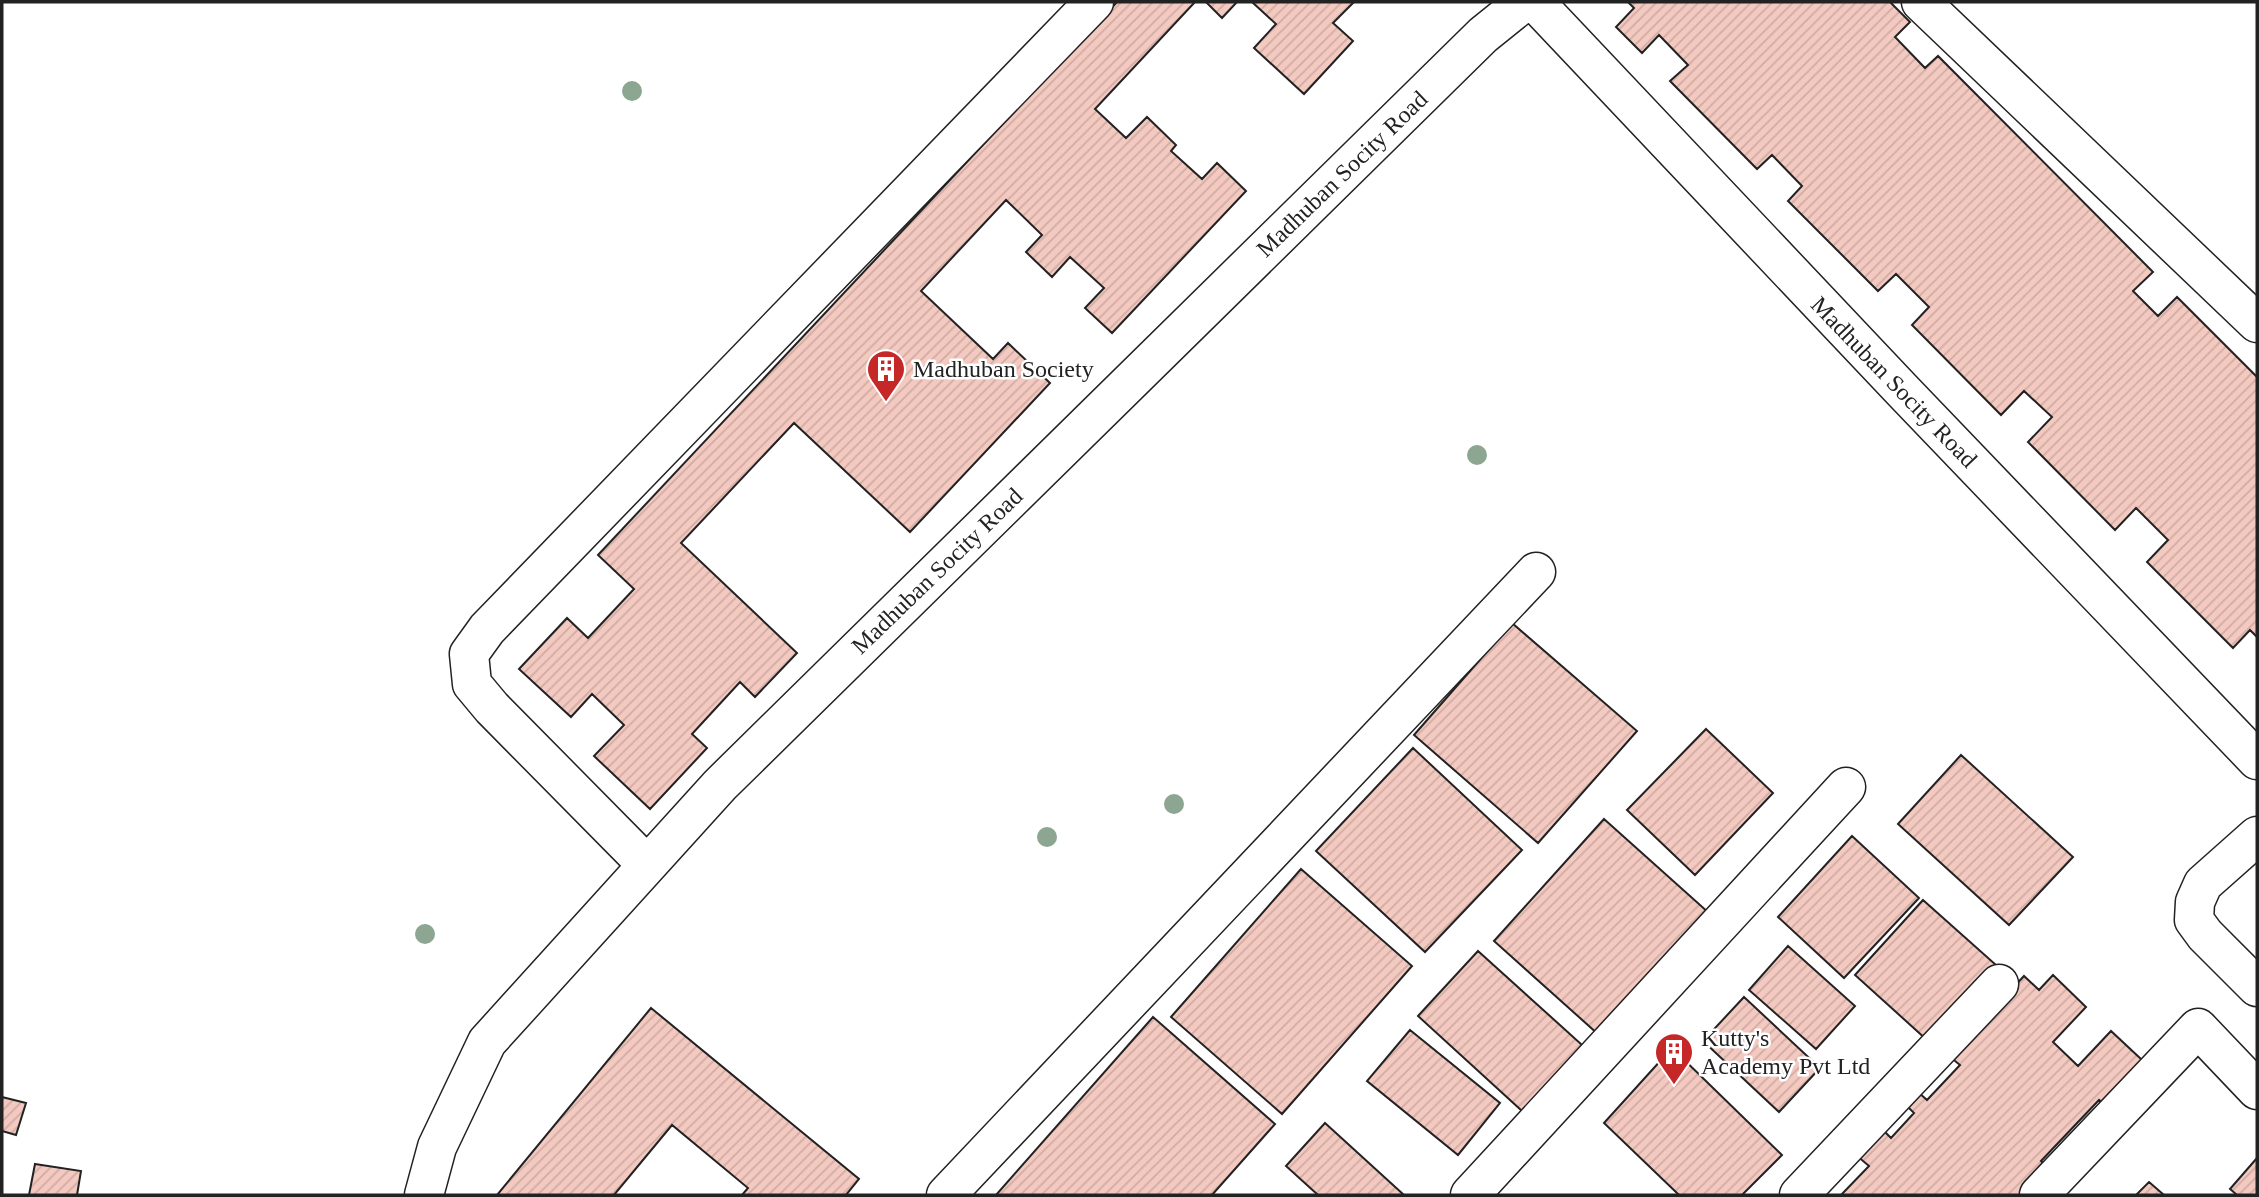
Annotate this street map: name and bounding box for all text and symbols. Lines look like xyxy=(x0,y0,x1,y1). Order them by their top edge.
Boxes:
street label: Madhuban Socity Road xyxy=(1251,86,1433,262)
street label: Madhuban Socity Road xyxy=(1806,291,1982,473)
building icon: Madhuban Society xyxy=(865,348,907,403)
place label: Madhuban Society xyxy=(913,356,1094,382)
street label: Madhuban Socity Road xyxy=(846,483,1028,659)
place label: Kutty's Academy Pvt Ltd xyxy=(1701,1025,1870,1079)
building icon: Kutty's Academy Pvt Ltd xyxy=(1653,1031,1695,1086)

